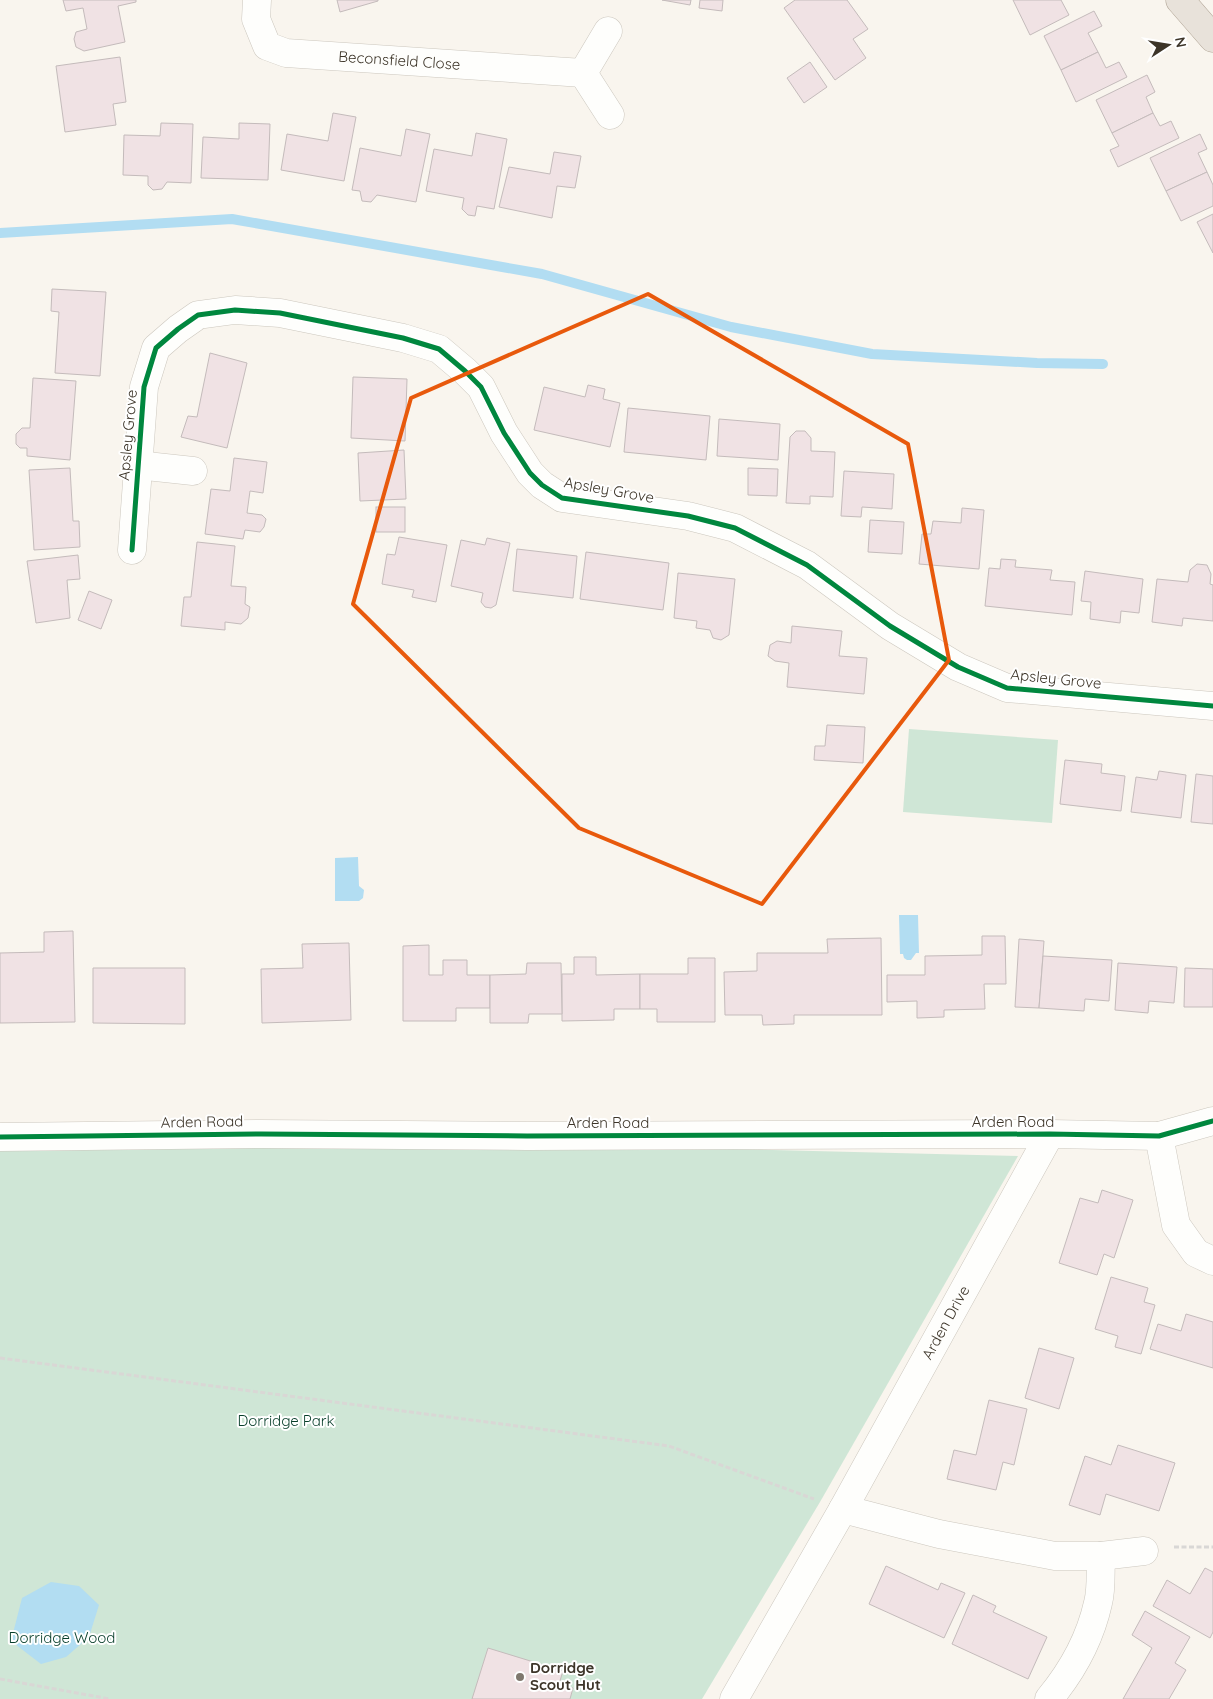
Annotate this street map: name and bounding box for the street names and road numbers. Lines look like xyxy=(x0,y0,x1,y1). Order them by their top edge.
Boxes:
street label: Beconsfield Close xyxy=(338,47,461,74)
street label: Apsley Grove xyxy=(114,389,141,481)
street label: Apsley Grove xyxy=(562,472,656,507)
street label: Apsley Grove xyxy=(1010,664,1102,693)
street label: Arden Road xyxy=(160,1111,244,1132)
street label: Arden Road xyxy=(972,1112,1054,1131)
street label: Arden Road xyxy=(567,1113,649,1132)
street label: Arden Drive xyxy=(917,1282,974,1363)

